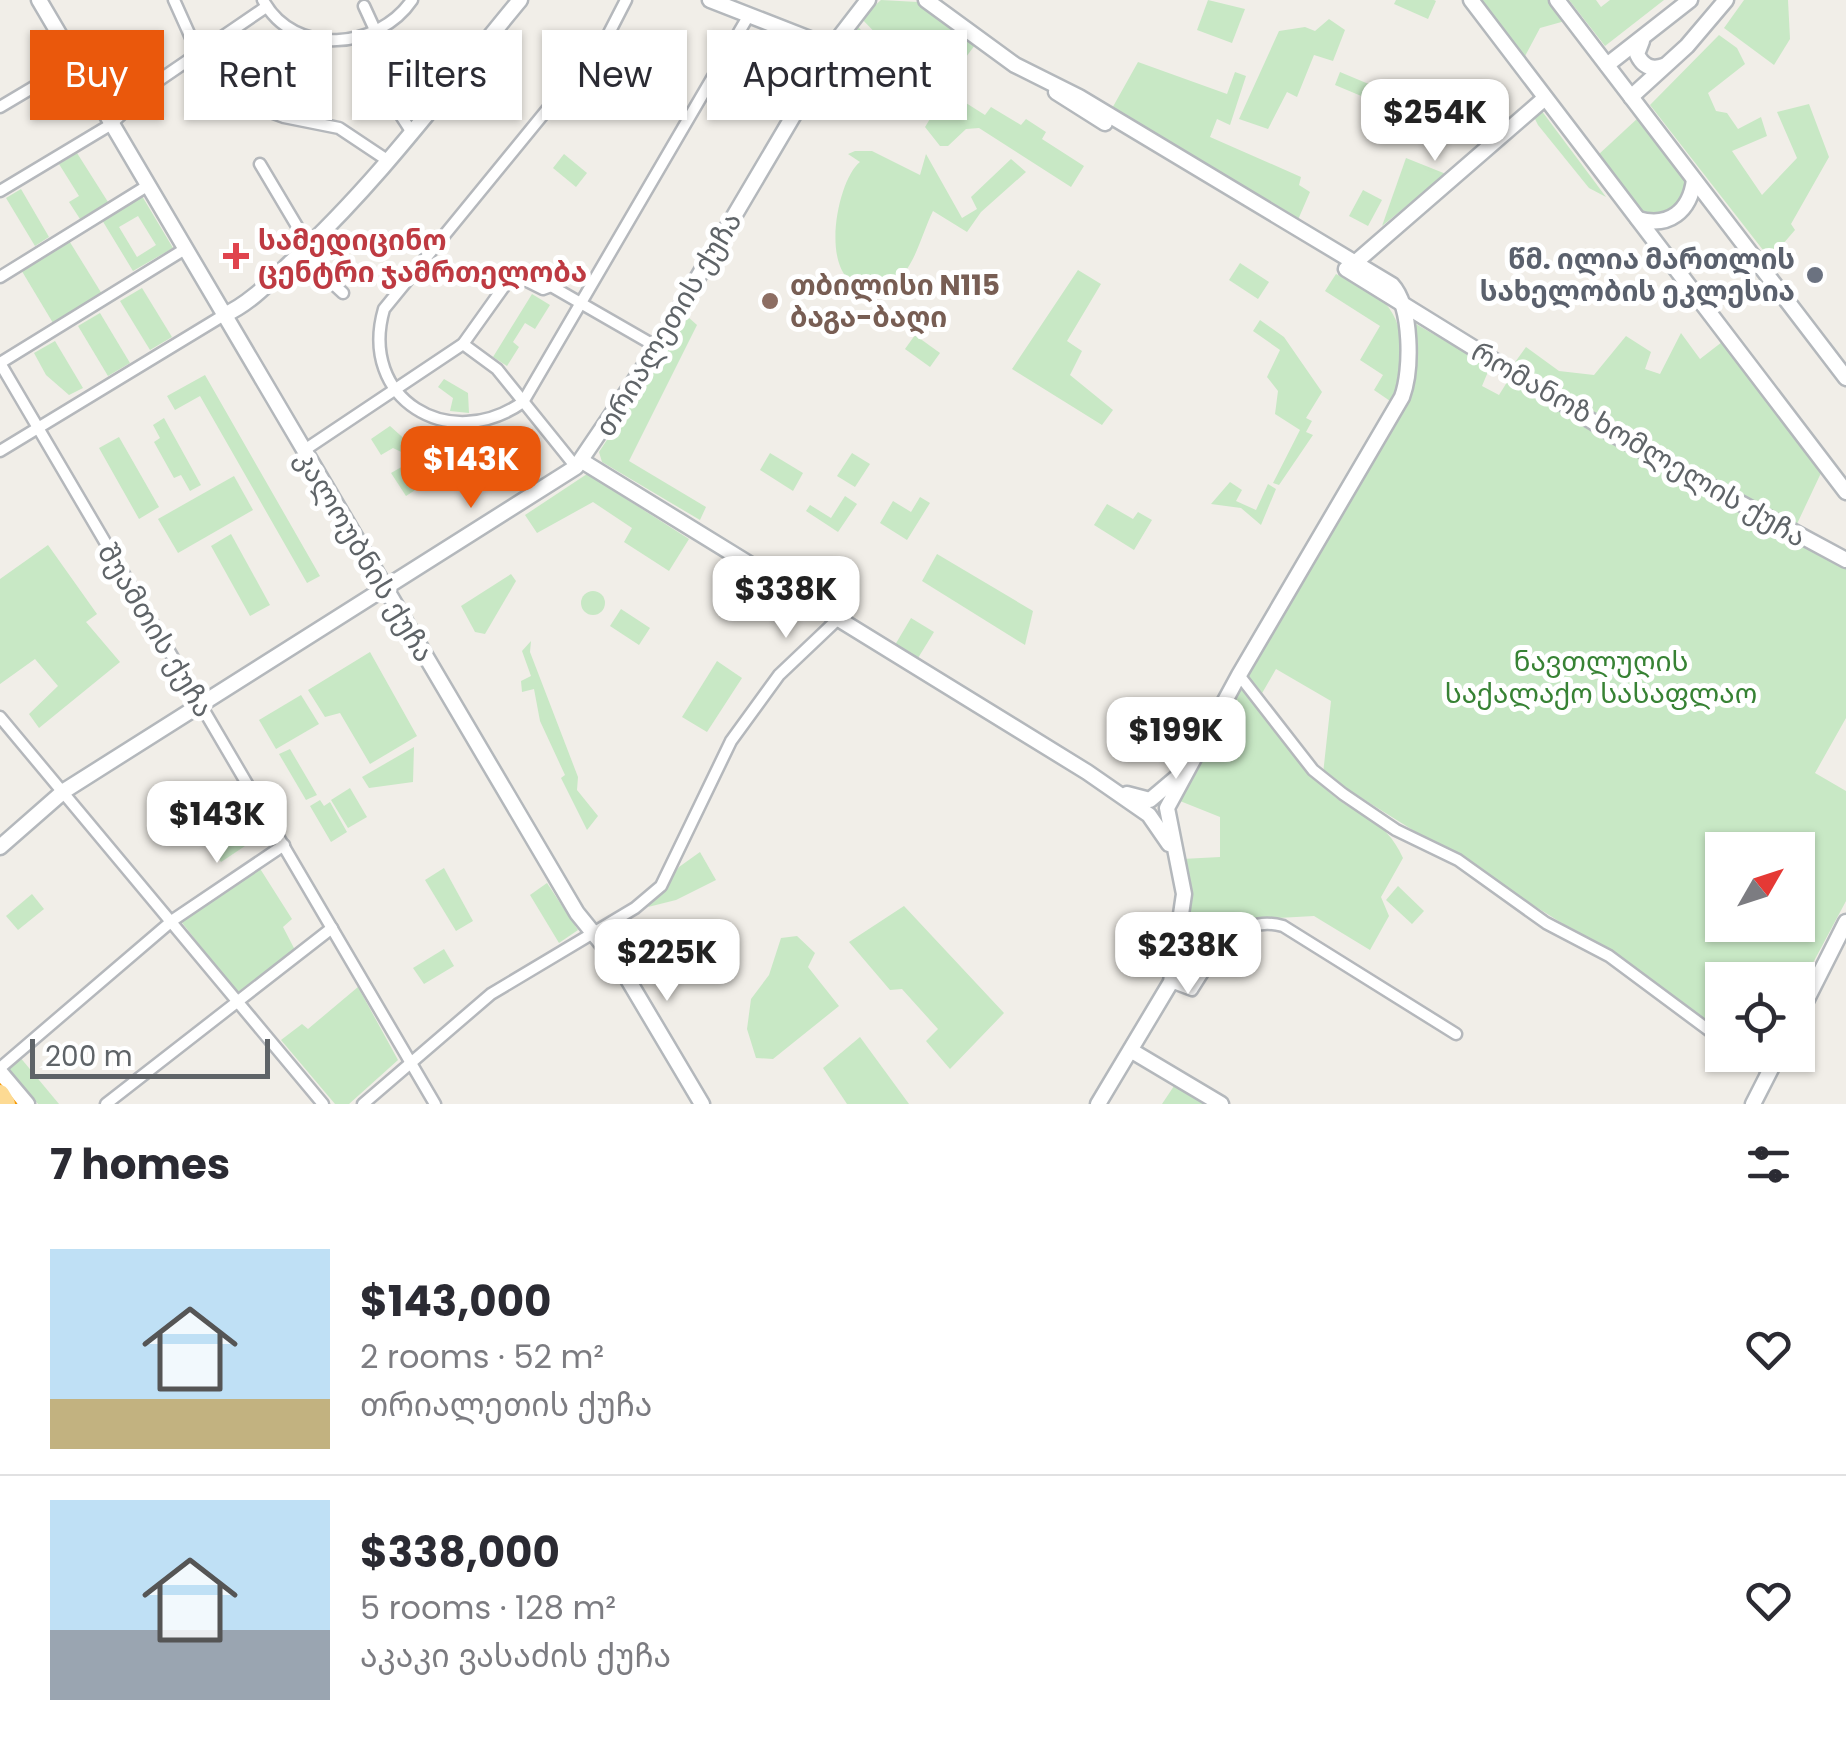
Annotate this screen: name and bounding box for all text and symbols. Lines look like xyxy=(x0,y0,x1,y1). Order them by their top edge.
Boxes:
chip: Buy xyxy=(30,30,164,120)
chip: Rent xyxy=(184,30,332,120)
chip: Filters xyxy=(352,30,522,120)
chip: New xyxy=(542,30,687,120)
chip: Apartment xyxy=(707,30,967,120)
pin: $254K xyxy=(1365,79,1505,164)
text: $254K xyxy=(1383,89,1487,134)
street label: თრიალეთის ქუჩა xyxy=(586,205,751,444)
place label: სამედიცინო ცენტრი ჯამრთელობა xyxy=(258,221,587,292)
place label: წმ. ილია მართლის სახელობის ეკლესია xyxy=(1480,240,1795,311)
marker: სამედიცინო ცენტრი ჯამრთელობა xyxy=(223,243,249,269)
marker: წმ. ილია მართლის სახელობის ეკლესია xyxy=(1804,264,1826,286)
place label: თბილისი N115 ბაგა-ბაღი xyxy=(790,266,1000,337)
marker: თბილისი N115 ბაგა-ბაღი xyxy=(759,290,781,312)
street label: რომანოზ ხომლელის ქუჩა xyxy=(1464,332,1813,557)
pin: $143K xyxy=(401,426,541,511)
text: $143K xyxy=(423,436,519,481)
street label: კალოუბნის ქუჩა xyxy=(286,443,443,669)
street label: შუამთის ქუჩა xyxy=(88,536,223,724)
pin: $338K xyxy=(716,556,856,641)
text: $338K xyxy=(735,566,837,611)
park label: ნავთლუღის საქალაქო სასაფლაო xyxy=(1445,642,1757,713)
pin: $199K xyxy=(1106,697,1246,782)
text: $199K xyxy=(1129,707,1223,752)
pin: $143K xyxy=(147,781,287,866)
text: $143K xyxy=(169,791,265,836)
north arrow xyxy=(1705,832,1815,942)
map controls xyxy=(1705,832,1815,1072)
pin: $238K xyxy=(1118,912,1258,997)
pin: $225K xyxy=(597,919,737,1004)
text: $238K xyxy=(1137,922,1239,967)
text: $225K xyxy=(617,929,717,974)
button: locate xyxy=(1705,962,1815,1072)
scale bar xyxy=(30,1034,270,1078)
text: 200 m xyxy=(45,1037,133,1076)
text: 7 homes xyxy=(50,1135,230,1194)
icon: filters xyxy=(1741,1137,1796,1192)
text: $143,000 xyxy=(360,1272,551,1331)
icon: home xyxy=(130,1289,250,1409)
icon: heart xyxy=(1741,1322,1796,1377)
text: 2 rooms · 52 m² xyxy=(360,1334,604,1379)
text: თრიალეთის ქუჩა xyxy=(360,1382,652,1427)
text: $338,000 xyxy=(360,1523,560,1582)
icon: home xyxy=(130,1540,250,1660)
icon: heart xyxy=(1741,1573,1796,1628)
text: 5 rooms · 128 m² xyxy=(360,1585,616,1630)
text: აკაკი ვასაძის ქუჩა xyxy=(360,1633,671,1678)

